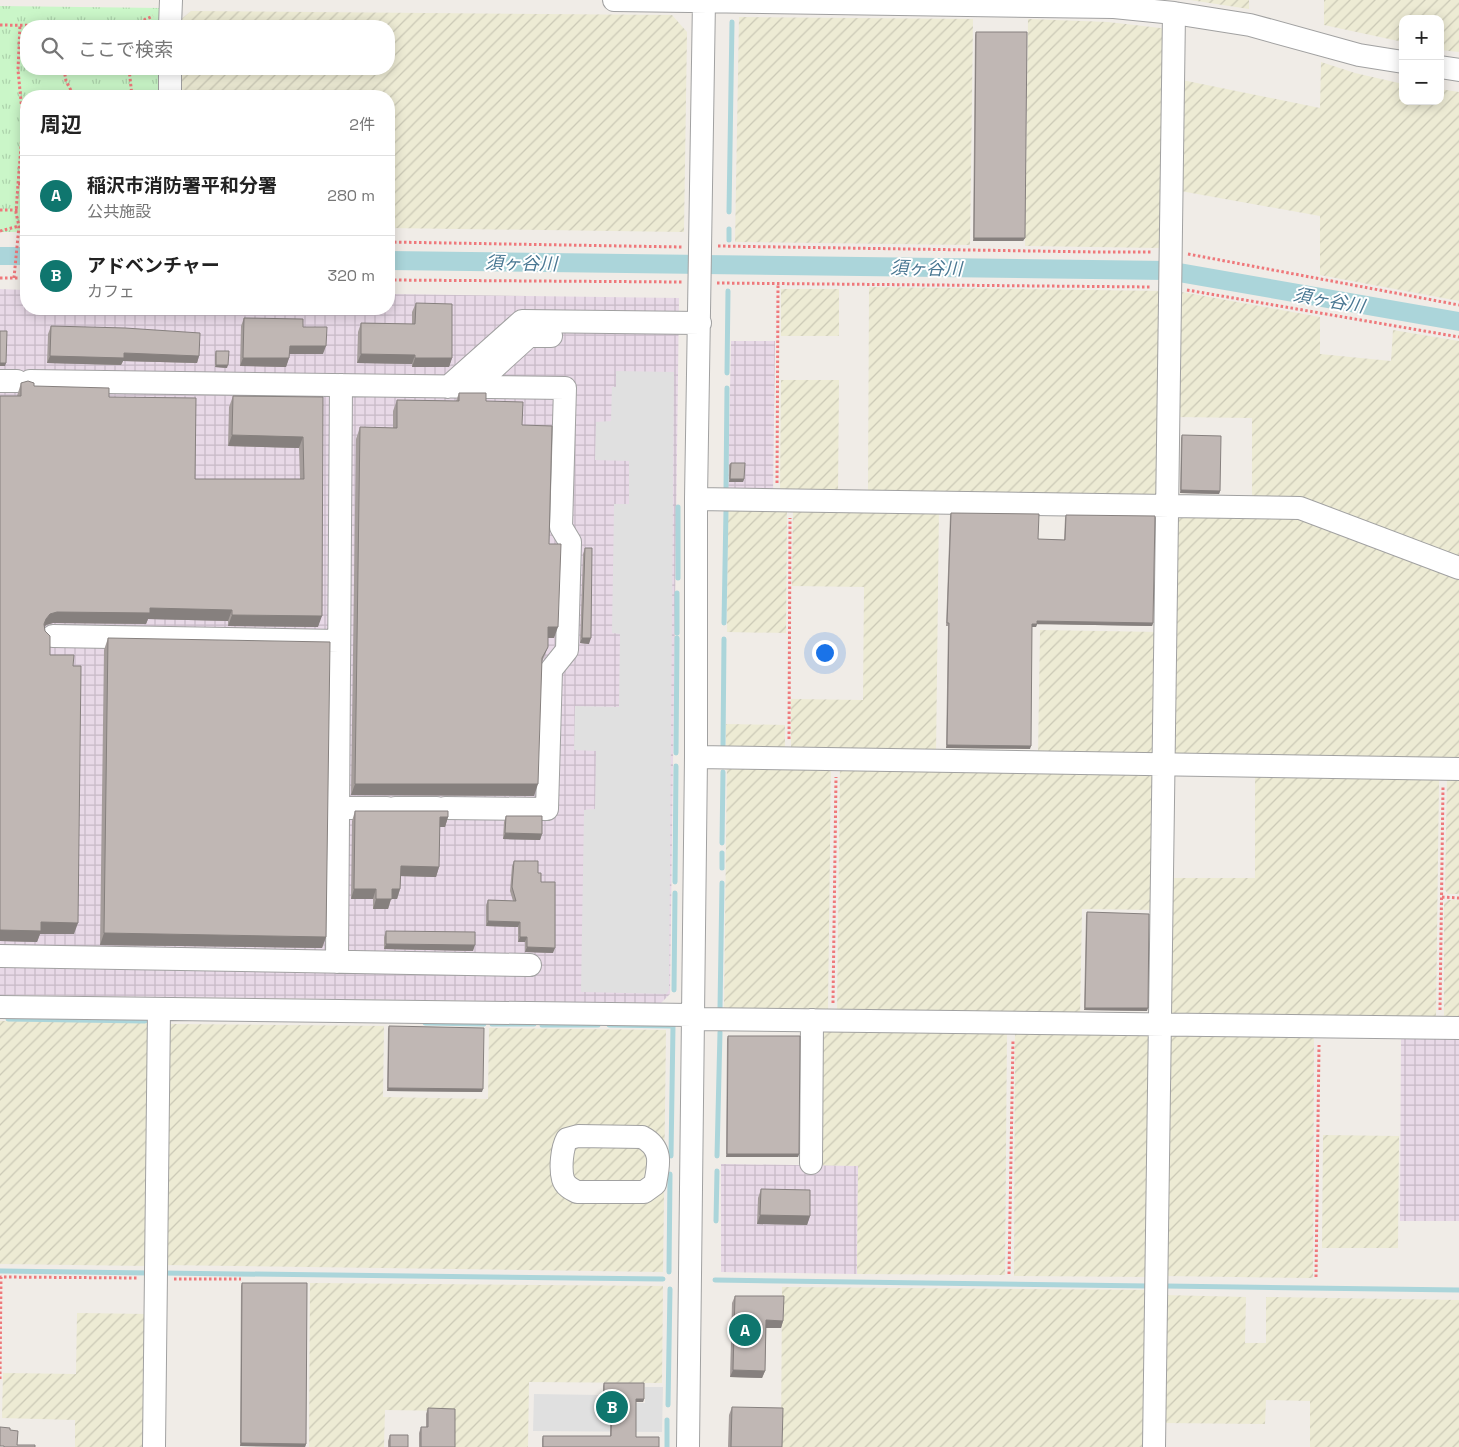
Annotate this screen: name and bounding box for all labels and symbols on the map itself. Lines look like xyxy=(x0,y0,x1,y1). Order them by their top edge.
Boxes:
water label: 須ヶ谷川 xyxy=(485,251,559,275)
water label: 須ヶ谷川 xyxy=(890,256,964,280)
water label: 須ヶ谷川 xyxy=(1292,282,1368,318)
your location xyxy=(812,640,838,666)
pin: A xyxy=(729,1311,761,1349)
pin: B xyxy=(596,1388,628,1426)

